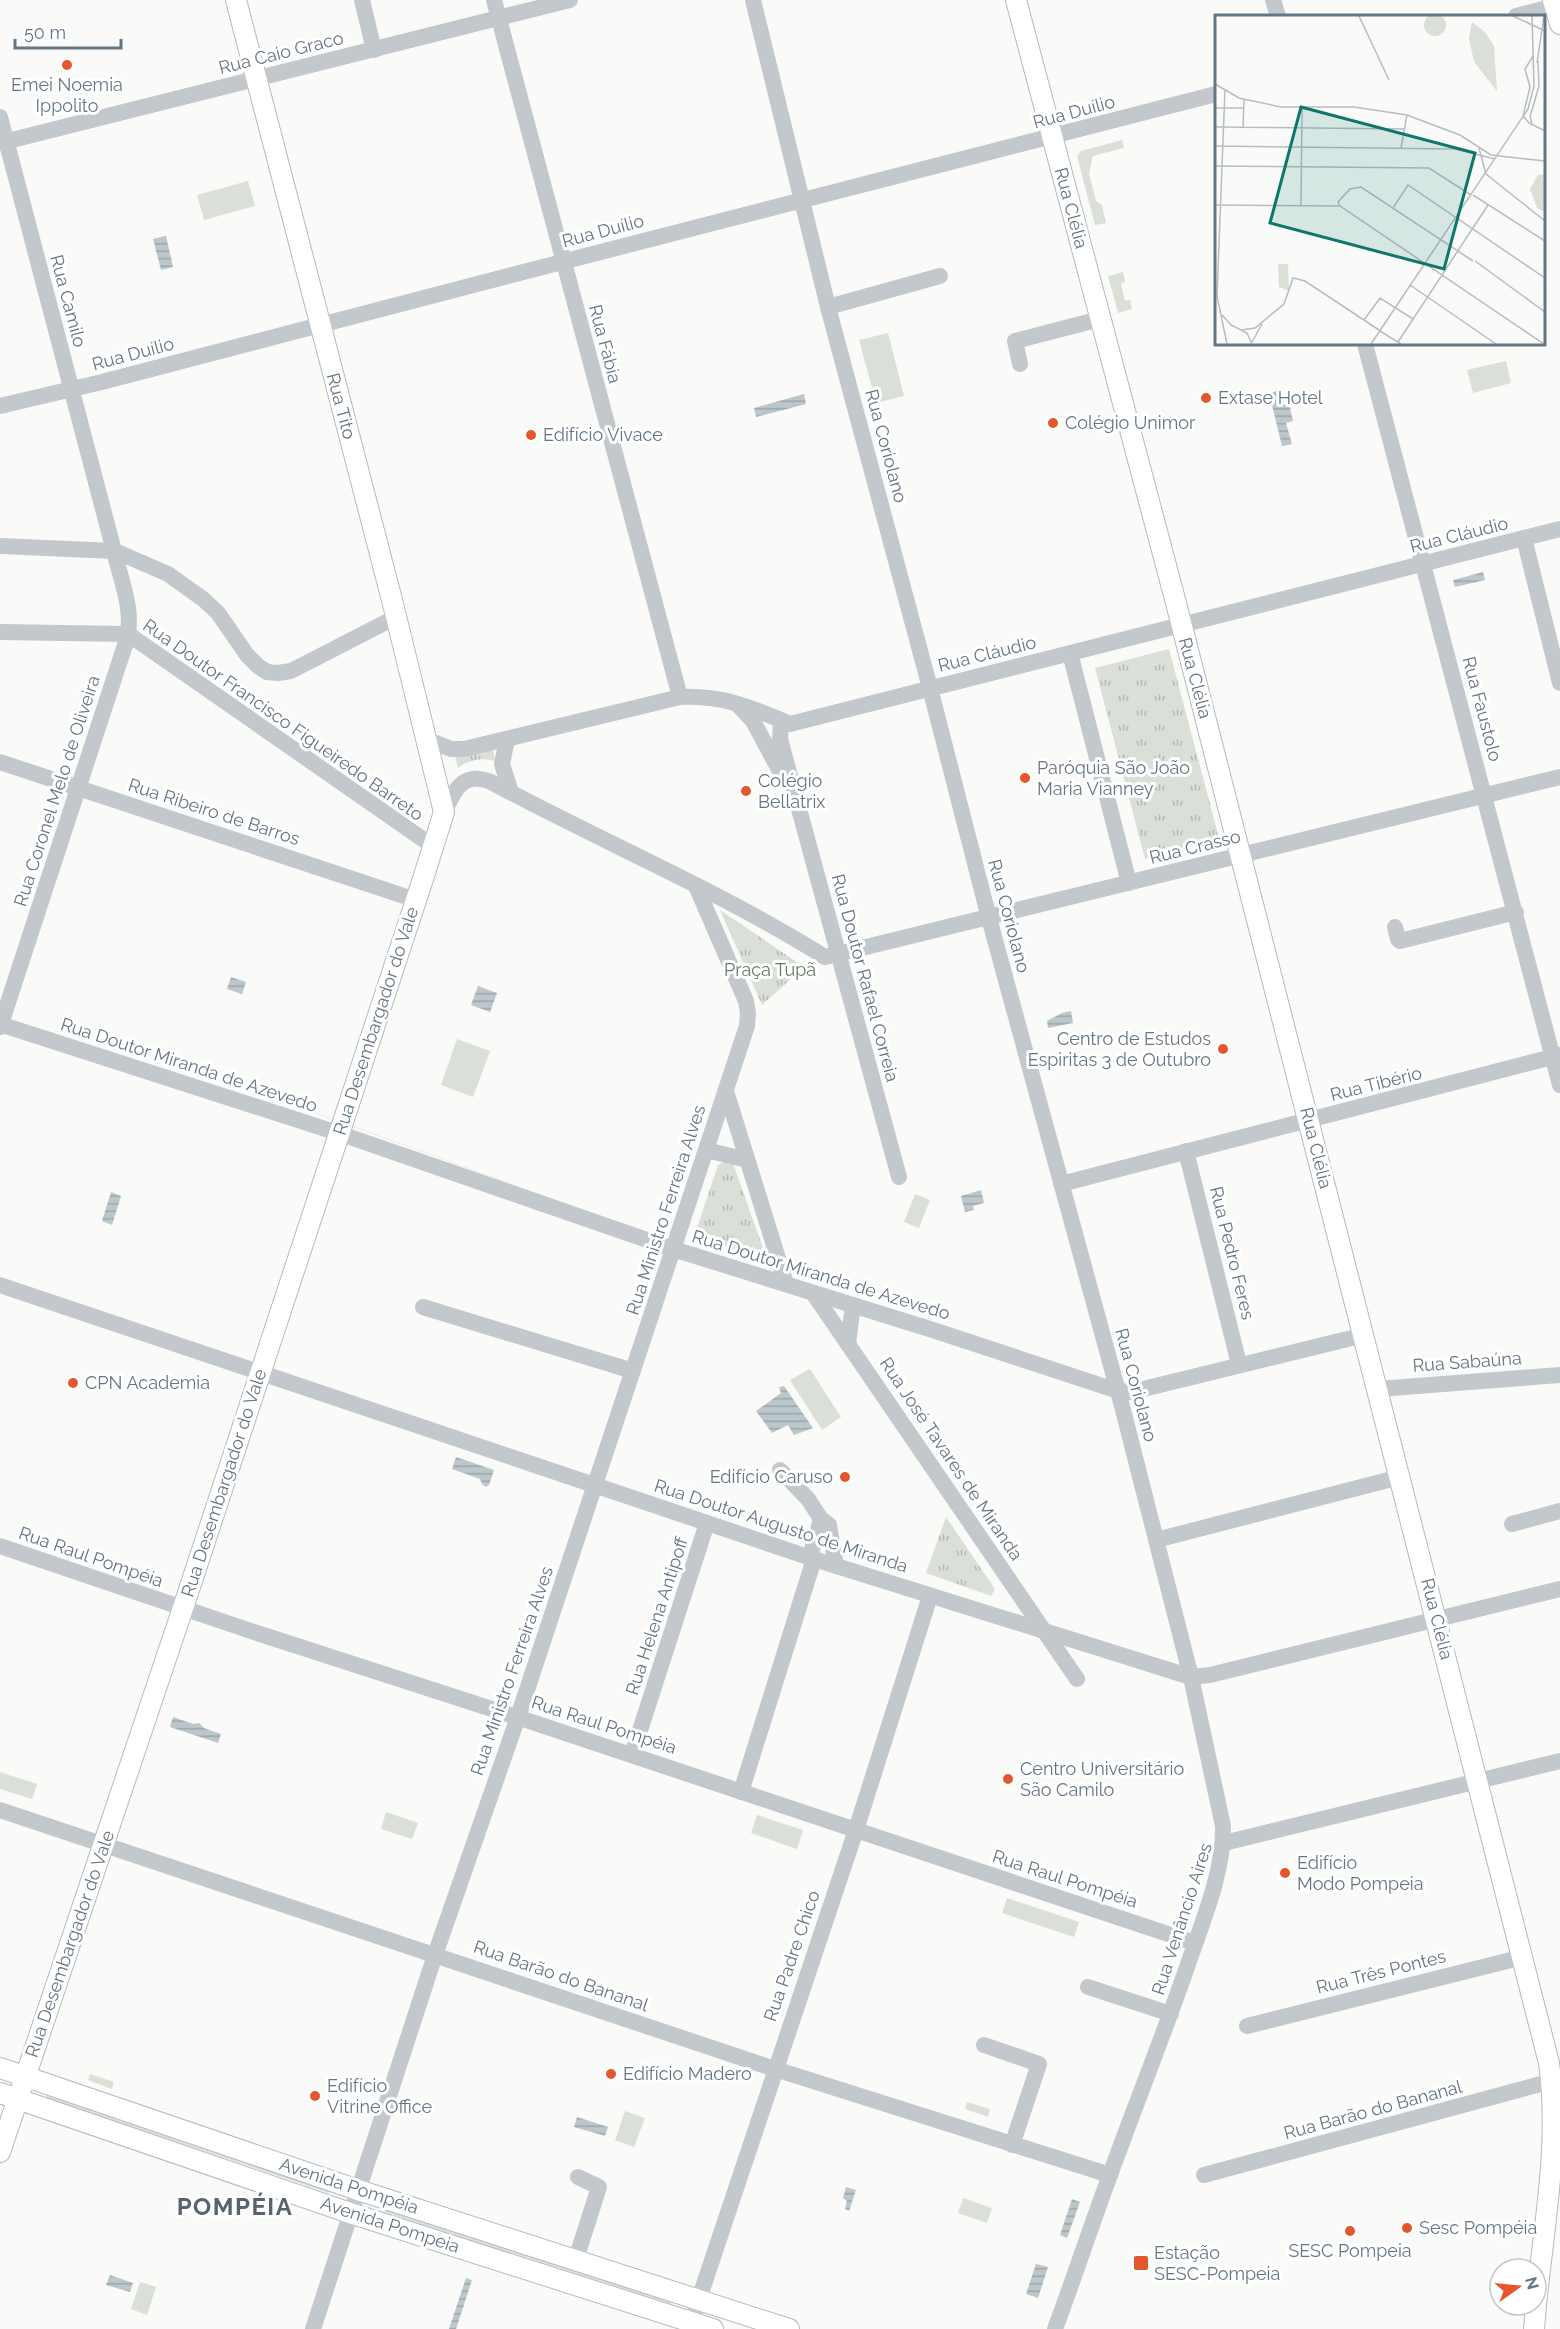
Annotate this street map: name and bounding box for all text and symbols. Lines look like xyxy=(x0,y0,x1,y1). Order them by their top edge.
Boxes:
scale bar xyxy=(15,12,122,50)
inset map xyxy=(1215,15,1545,345)
text: 50 m xyxy=(24,22,66,43)
street label: Rua Caio Graco xyxy=(216,27,346,78)
marker: Emei Noemia Ippolito xyxy=(60,58,74,72)
place label: Emei Noemia Ippolito xyxy=(11,74,123,116)
street label: Rua Duílio xyxy=(1031,90,1117,132)
street label: Rua Clélia xyxy=(1051,165,1092,251)
street label: Rua Duílio xyxy=(560,209,646,251)
street label: Rua Camilo xyxy=(46,252,91,350)
street label: Rua Fábia xyxy=(585,302,626,386)
street label: Rua Duílio xyxy=(90,332,176,374)
street label: Rua Tito xyxy=(323,370,360,442)
street label: Rua Coriolano xyxy=(861,387,912,505)
place label: Extase Hotel xyxy=(1218,387,1323,408)
marker: Extase Hotel xyxy=(1199,391,1213,405)
place label: Colégio Unimor xyxy=(1065,412,1196,433)
marker: Colégio Unimor xyxy=(1046,416,1060,430)
place label: Edifício Vivace xyxy=(543,424,663,445)
marker: Edifício Vivace xyxy=(524,428,538,442)
street label: Rua Cláudio xyxy=(1408,512,1510,557)
street label: Rua Doutor Francisco Figueiredo Barreto xyxy=(139,614,428,825)
street label: Rua Cláudio xyxy=(936,631,1038,676)
street label: Rua Clélia xyxy=(1175,635,1216,721)
street label: Rua Faustolo xyxy=(1458,654,1507,764)
street label: Rua Coronel Melo de Oliveira xyxy=(9,673,104,909)
place label: Paróquia São João Maria Vianney xyxy=(1037,757,1190,799)
place label: Colégio Bellatrix xyxy=(758,770,825,812)
marker: Paróquia São João Maria Vianney xyxy=(1018,771,1032,785)
street label: Rua Ribeiro de Barros xyxy=(126,774,303,849)
marker: Colégio Bellatrix xyxy=(739,784,753,798)
street label: Rua Crasso xyxy=(1147,825,1243,868)
street label: Rua Coriolano xyxy=(984,857,1035,975)
street label: Rua Doutor Rafael Correia xyxy=(828,872,903,1084)
street label: Rua Desembargador do Vale xyxy=(329,904,423,1138)
park label: Praça Tupã xyxy=(724,959,816,980)
street label: Rua Doutor Miranda de Azevedo xyxy=(58,1013,320,1116)
place label: Centro de Estudos Espiritas 3 de Outubro xyxy=(1028,1028,1211,1070)
marker: Centro de Estudos Espiritas 3 de Outubro xyxy=(1216,1042,1230,1056)
street label: Rua Tibério xyxy=(1328,1062,1424,1105)
street label: Rua Ministro Ferreira Alves xyxy=(622,1102,710,1318)
street label: Rua Clélia xyxy=(1296,1105,1337,1191)
street label: Rua Pedro Feres xyxy=(1206,1184,1259,1322)
street label: Rua Doutor Miranda de Azevedo xyxy=(690,1225,953,1324)
street label: Rua Coriolano xyxy=(1111,1326,1162,1444)
street label: Rua Sabaúna xyxy=(1412,1347,1522,1376)
street label: Rua José Tavares de Miranda xyxy=(876,1353,1027,1564)
street label: Rua Desembargador do Vale xyxy=(177,1366,271,1600)
place label: CPN Academia xyxy=(85,1372,210,1393)
marker: CPN Academia xyxy=(66,1376,80,1390)
place label: Edifício Caruso xyxy=(710,1466,833,1487)
marker: Edifício Caruso xyxy=(838,1470,852,1484)
street label: Rua Doutor Augusto de Miranda xyxy=(652,1475,911,1577)
street label: Rua Raul Pompéia xyxy=(16,1522,166,1591)
street label: Rua Helena Antipoff xyxy=(621,1534,692,1697)
street label: Rua Ministro Ferreira Alves xyxy=(466,1563,557,1778)
street label: Rua Clélia xyxy=(1417,1576,1458,1662)
street label: Rua Raul Pompéia xyxy=(529,1691,679,1758)
place label: Centro Universitário São Camilo xyxy=(1020,1758,1184,1800)
marker: Centro Universitário São Camilo xyxy=(1001,1772,1015,1786)
street label: Rua Desembargador do Vale xyxy=(21,1827,118,2060)
street label: Rua Venâncio Aires xyxy=(1147,1840,1216,1997)
street label: Rua Raul Pompéia xyxy=(990,1845,1140,1912)
place label: Edifício Modo Pompeia xyxy=(1297,1852,1424,1894)
marker: Edifício Modo Pompeia xyxy=(1278,1866,1292,1880)
street label: Rua Padre Chico xyxy=(759,1887,824,2024)
street label: Rua Barão do Bananal xyxy=(471,1936,652,2015)
street label: Rua Três Pontes xyxy=(1314,1945,1448,1998)
place label: Edifício Madero xyxy=(623,2063,752,2084)
marker: Edifício Madero xyxy=(604,2067,618,2081)
place label: Edifício Vitrine Office xyxy=(327,2075,433,2117)
street label: Rua Barão do Bananal xyxy=(1281,2076,1464,2143)
marker: Edifício Vitrine Office xyxy=(308,2089,322,2103)
street label: Avenida Pompéia xyxy=(277,2153,421,2218)
district label: POMPÉIA xyxy=(177,2192,293,2221)
street label: Avenida Pompeia xyxy=(318,2192,462,2257)
place label: Sesc Pompéia xyxy=(1419,2217,1537,2238)
marker: Sesc Pompéia xyxy=(1400,2221,1414,2235)
marker: SESC Pompeia xyxy=(1343,2224,1357,2238)
place label: SESC Pompeia xyxy=(1288,2240,1412,2261)
place label: Estação SESC-Pompeia xyxy=(1154,2242,1280,2284)
marker: Estação SESC-Pompeia xyxy=(1132,2254,1150,2272)
north arrow xyxy=(1488,2257,1548,2317)
text: N xyxy=(1521,2275,1543,2292)

